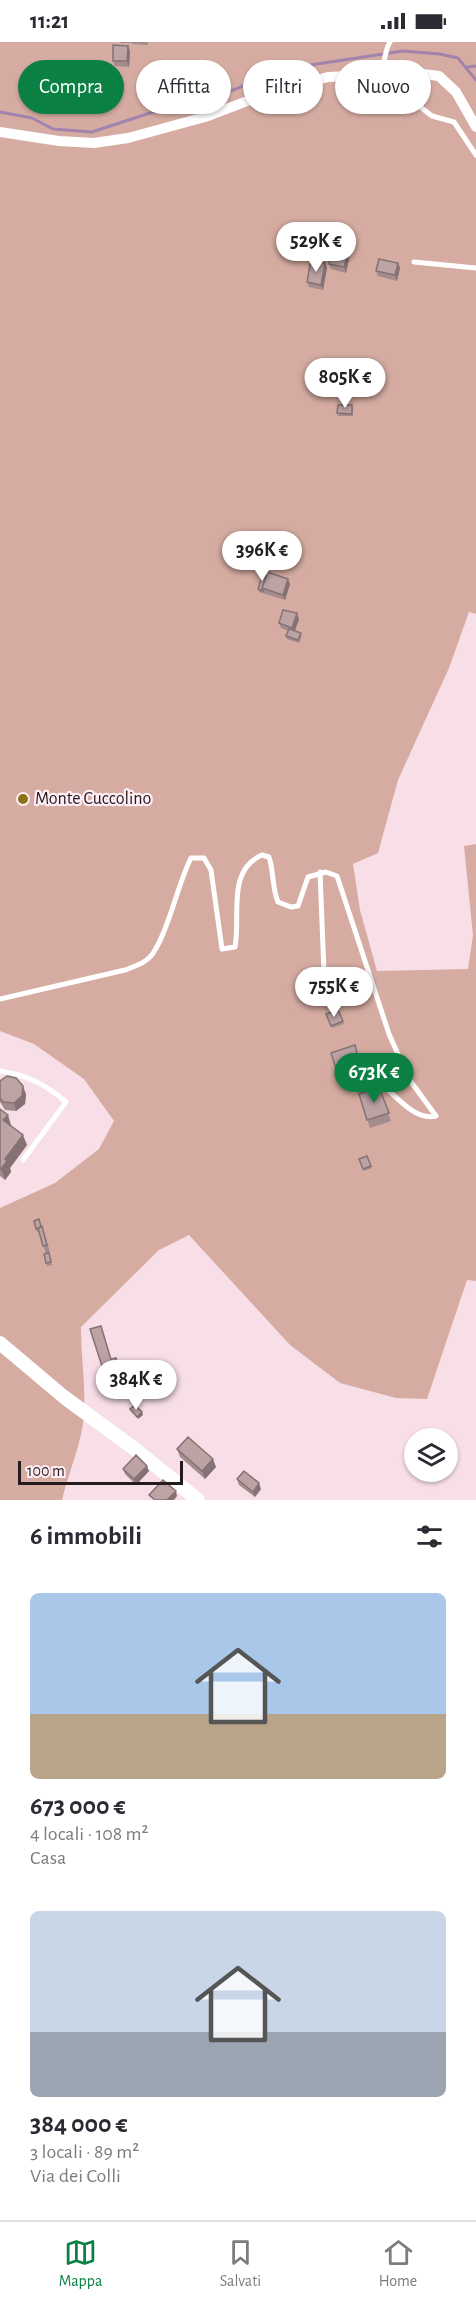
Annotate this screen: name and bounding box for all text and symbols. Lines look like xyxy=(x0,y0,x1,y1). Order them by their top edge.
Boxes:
text: 11:21 xyxy=(30,10,69,32)
chip: Compra xyxy=(18,60,124,114)
chip: Affitta xyxy=(136,60,231,114)
chip: Filtri xyxy=(243,60,323,114)
chip: Nuovo xyxy=(335,60,431,114)
pin: 529K € xyxy=(267,222,365,273)
text: 529K € xyxy=(290,231,342,251)
pin: 805K € xyxy=(296,358,394,409)
text: 805K € xyxy=(319,367,371,387)
pin: 396K € xyxy=(213,531,311,582)
text: 396K € xyxy=(236,540,288,560)
place label: Monte Cuccolino xyxy=(35,790,152,808)
marker: Monte Cuccolino xyxy=(16,792,30,806)
pin: 755K € xyxy=(285,967,383,1018)
text: 755K € xyxy=(309,976,359,996)
pin: 673K € xyxy=(325,1053,423,1104)
text: 673K € xyxy=(349,1062,399,1082)
pin: 384K € xyxy=(87,1360,185,1411)
text: 384K € xyxy=(110,1369,162,1389)
map controls xyxy=(404,1428,458,1482)
button: layers xyxy=(404,1428,458,1482)
scale bar xyxy=(18,1458,183,1486)
text: 100 m xyxy=(27,1463,65,1479)
icon: filters xyxy=(413,1520,446,1553)
text: 6 immobili xyxy=(30,1523,142,1549)
icon: home xyxy=(184,1632,292,1740)
text: 673 000 € xyxy=(30,1793,126,1819)
text: 4 locali · 108 m² xyxy=(30,1824,149,1844)
text: Casa xyxy=(30,1848,66,1868)
icon: home xyxy=(184,1950,292,2058)
text: 384 000 € xyxy=(30,2111,128,2137)
text: 3 locali · 89 m² xyxy=(30,2142,139,2162)
text: Via dei Colli xyxy=(30,2166,121,2186)
tab: Mappa xyxy=(59,2236,102,2291)
tab: Salvati xyxy=(220,2236,261,2291)
tab: Home xyxy=(379,2236,417,2291)

